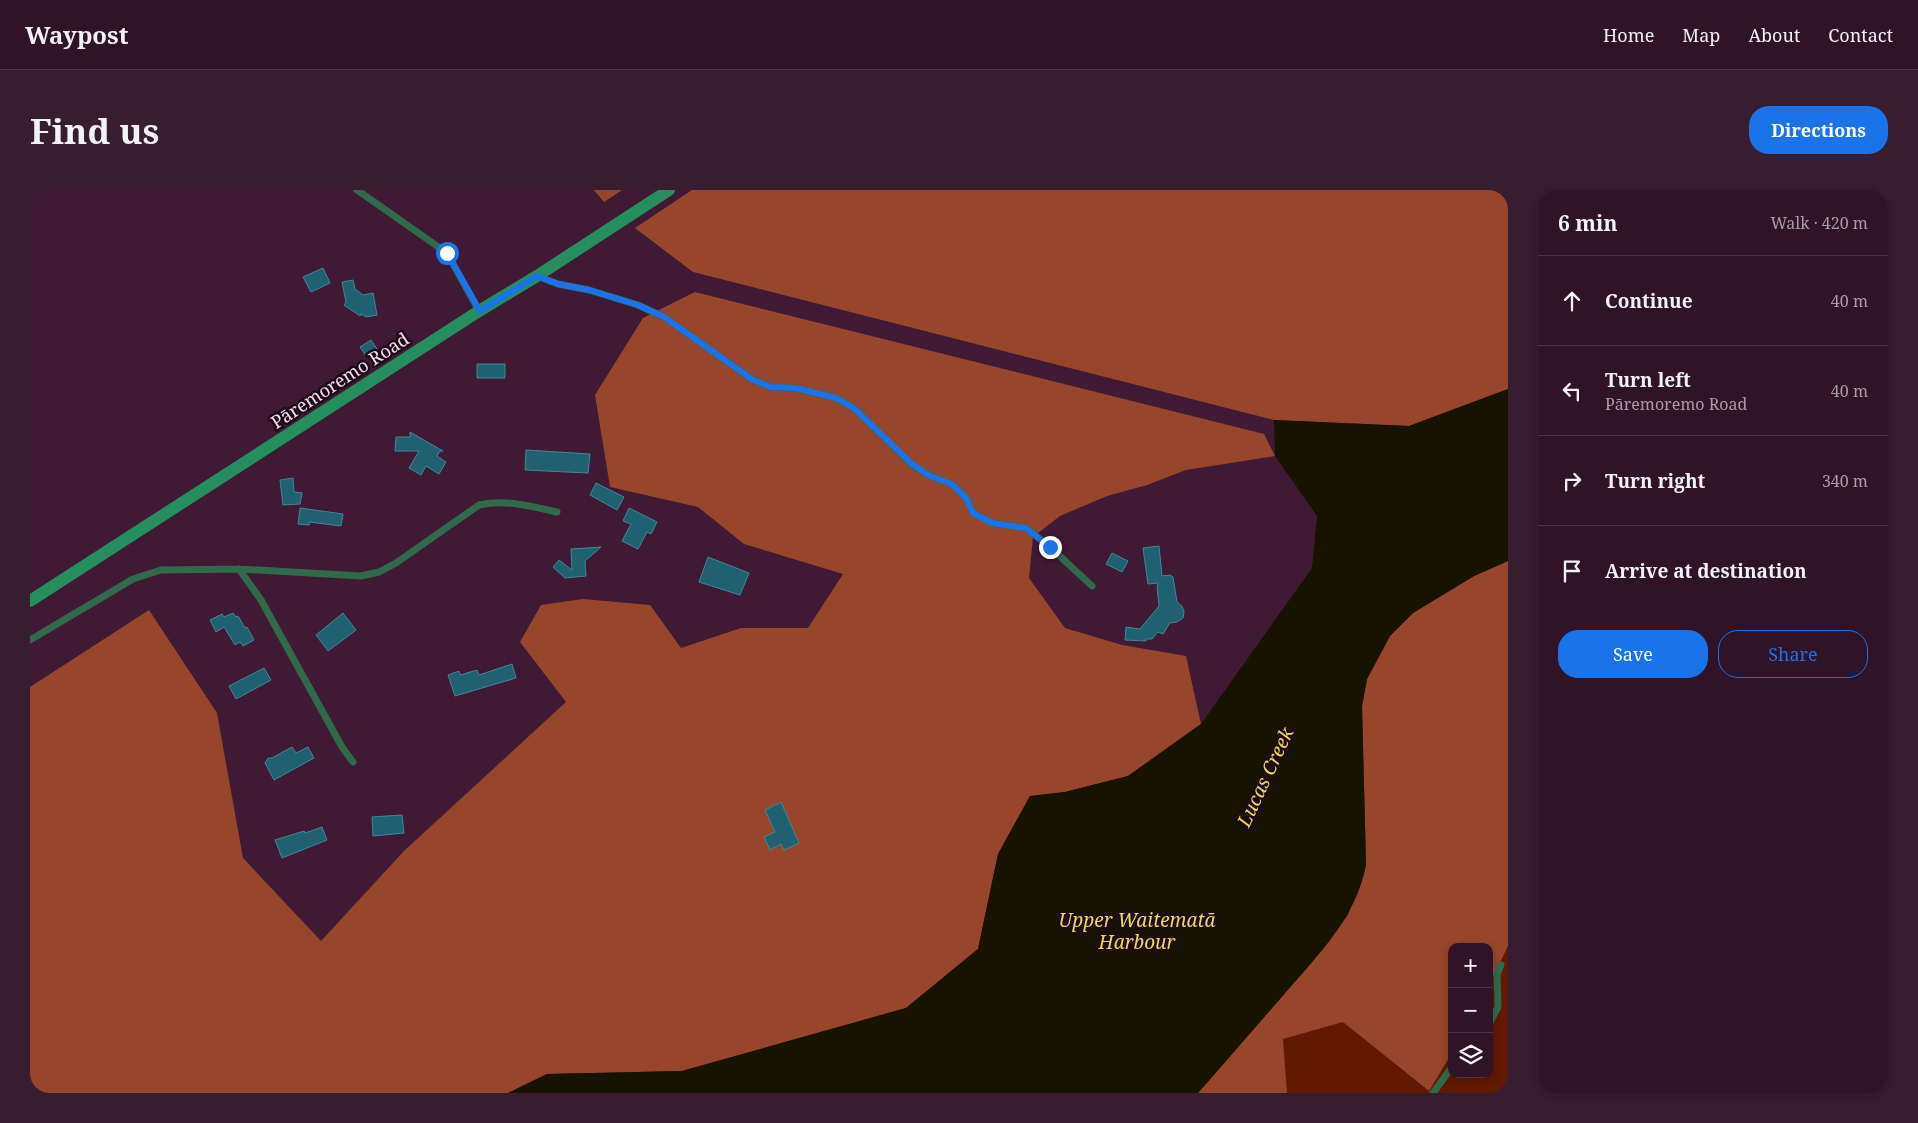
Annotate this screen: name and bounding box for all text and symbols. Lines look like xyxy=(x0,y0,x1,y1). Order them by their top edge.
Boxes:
text: Waypost xyxy=(25,18,128,51)
text: Home xyxy=(1603,23,1654,47)
text: Map xyxy=(1682,23,1720,47)
text: About xyxy=(1748,23,1800,47)
text: Contact xyxy=(1828,23,1893,47)
button: Directions xyxy=(1749,106,1888,154)
text: Find us xyxy=(30,107,159,154)
text: 6 min xyxy=(1558,209,1617,237)
text: Walk · 420 m xyxy=(1771,212,1868,234)
route start xyxy=(436,242,459,265)
icon: ahead xyxy=(1558,287,1586,315)
text: Continue xyxy=(1605,288,1693,314)
text: 40 m xyxy=(1831,290,1868,312)
street label: Pāremoremo Road xyxy=(266,327,413,434)
text: Turn left xyxy=(1605,367,1691,393)
icon: left xyxy=(1558,377,1586,405)
text: 40 m xyxy=(1831,380,1868,402)
text: Pāremoremo Road xyxy=(1605,393,1747,415)
icon: right xyxy=(1558,467,1586,495)
text: Turn right xyxy=(1605,468,1705,494)
text: 340 m xyxy=(1822,470,1868,492)
route end xyxy=(1039,536,1062,559)
icon: arrive xyxy=(1558,557,1586,585)
text: Arrive at destination xyxy=(1605,558,1807,584)
button: Save xyxy=(1558,630,1708,678)
button: Share xyxy=(1718,630,1868,678)
water label: Lucas Creek xyxy=(1230,722,1300,832)
water label: Upper Waitematā Harbour xyxy=(1058,907,1216,955)
map controls xyxy=(1448,943,1493,1078)
button: + xyxy=(1448,943,1493,988)
button: − xyxy=(1448,988,1493,1033)
button: layers xyxy=(1448,1033,1493,1078)

